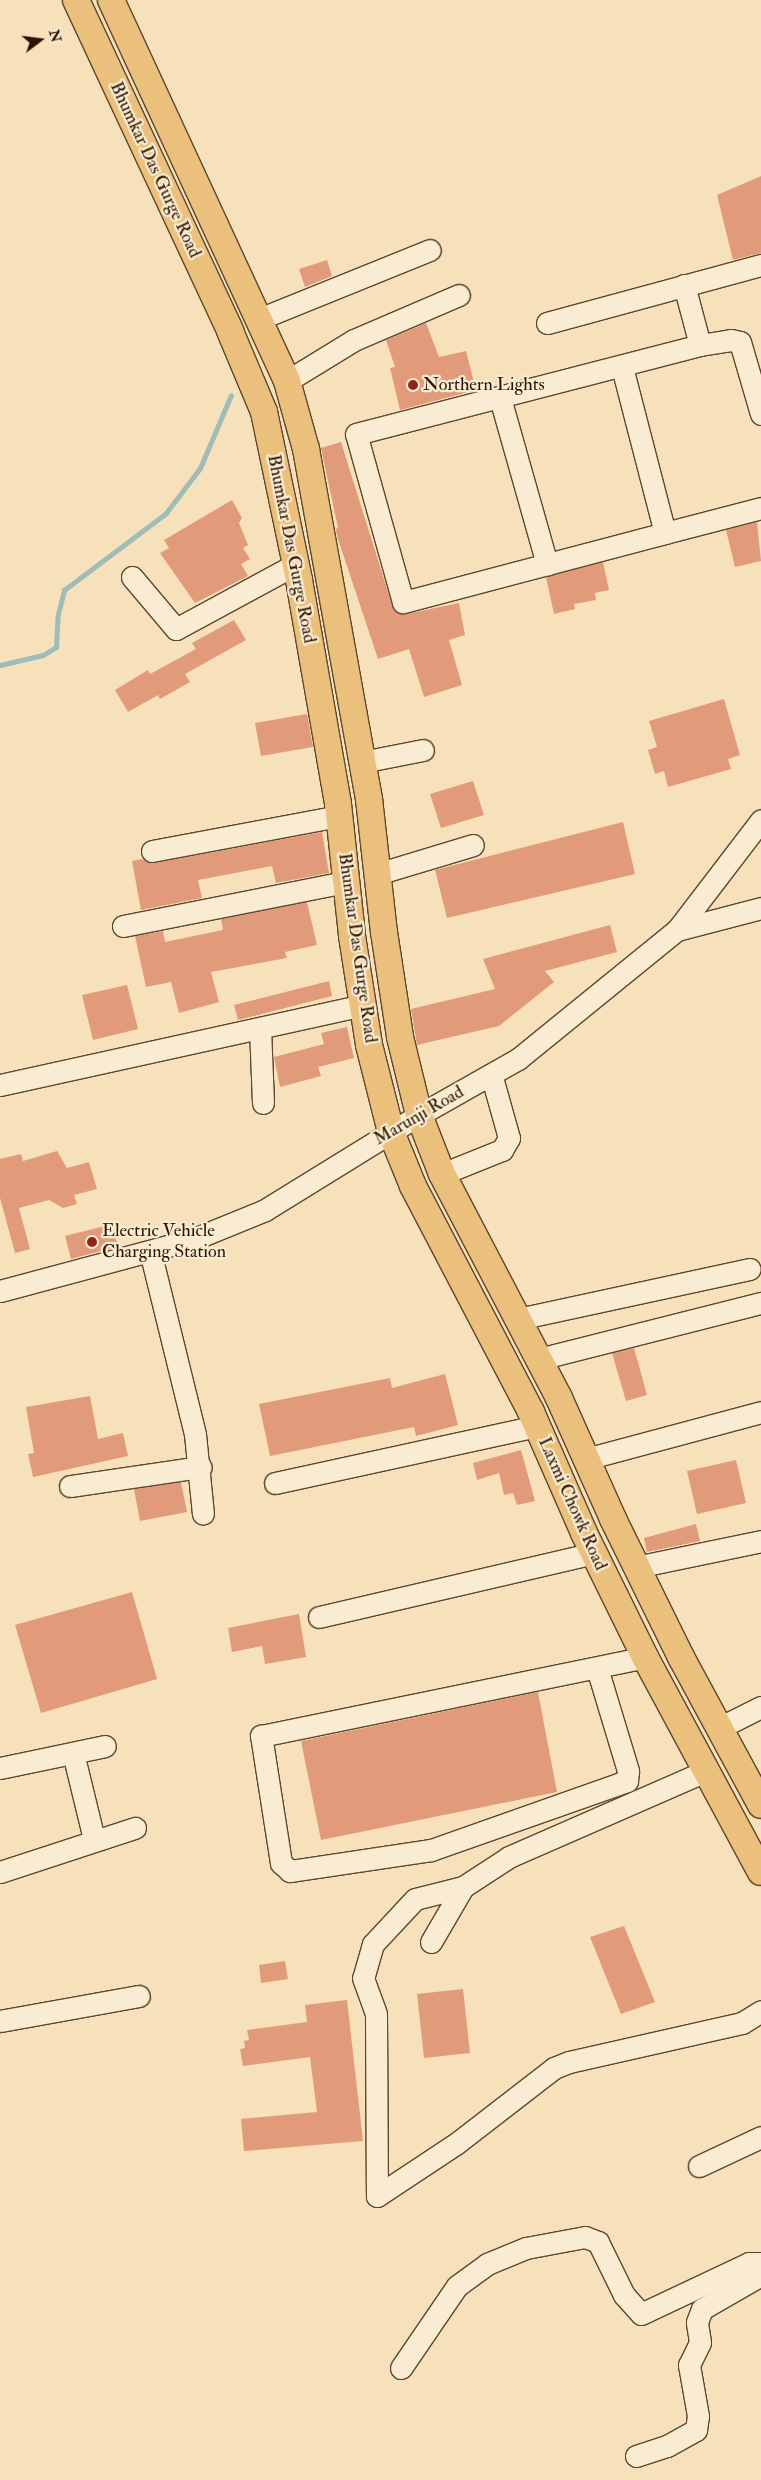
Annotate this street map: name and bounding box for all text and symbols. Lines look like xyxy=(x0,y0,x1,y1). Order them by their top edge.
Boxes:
north arrow xyxy=(15,15,65,65)
text: N xyxy=(45,28,65,44)
street label: Bhumkar Das Gurge Road xyxy=(105,79,205,261)
place label: Northern Lights xyxy=(423,374,545,396)
marker: Northern Lights xyxy=(407,379,419,391)
street label: Bhumkar Das Gurge Road xyxy=(262,453,320,645)
street label: Bhumkar Das Gurge Road xyxy=(333,852,381,1044)
street label: Marunji Road xyxy=(370,1082,468,1150)
place label: Electric Vehicle Charging Station xyxy=(102,1221,226,1264)
marker: Electric Vehicle Charging Station xyxy=(86,1236,98,1248)
street label: Laxmi Chowk Road xyxy=(533,1434,611,1574)

